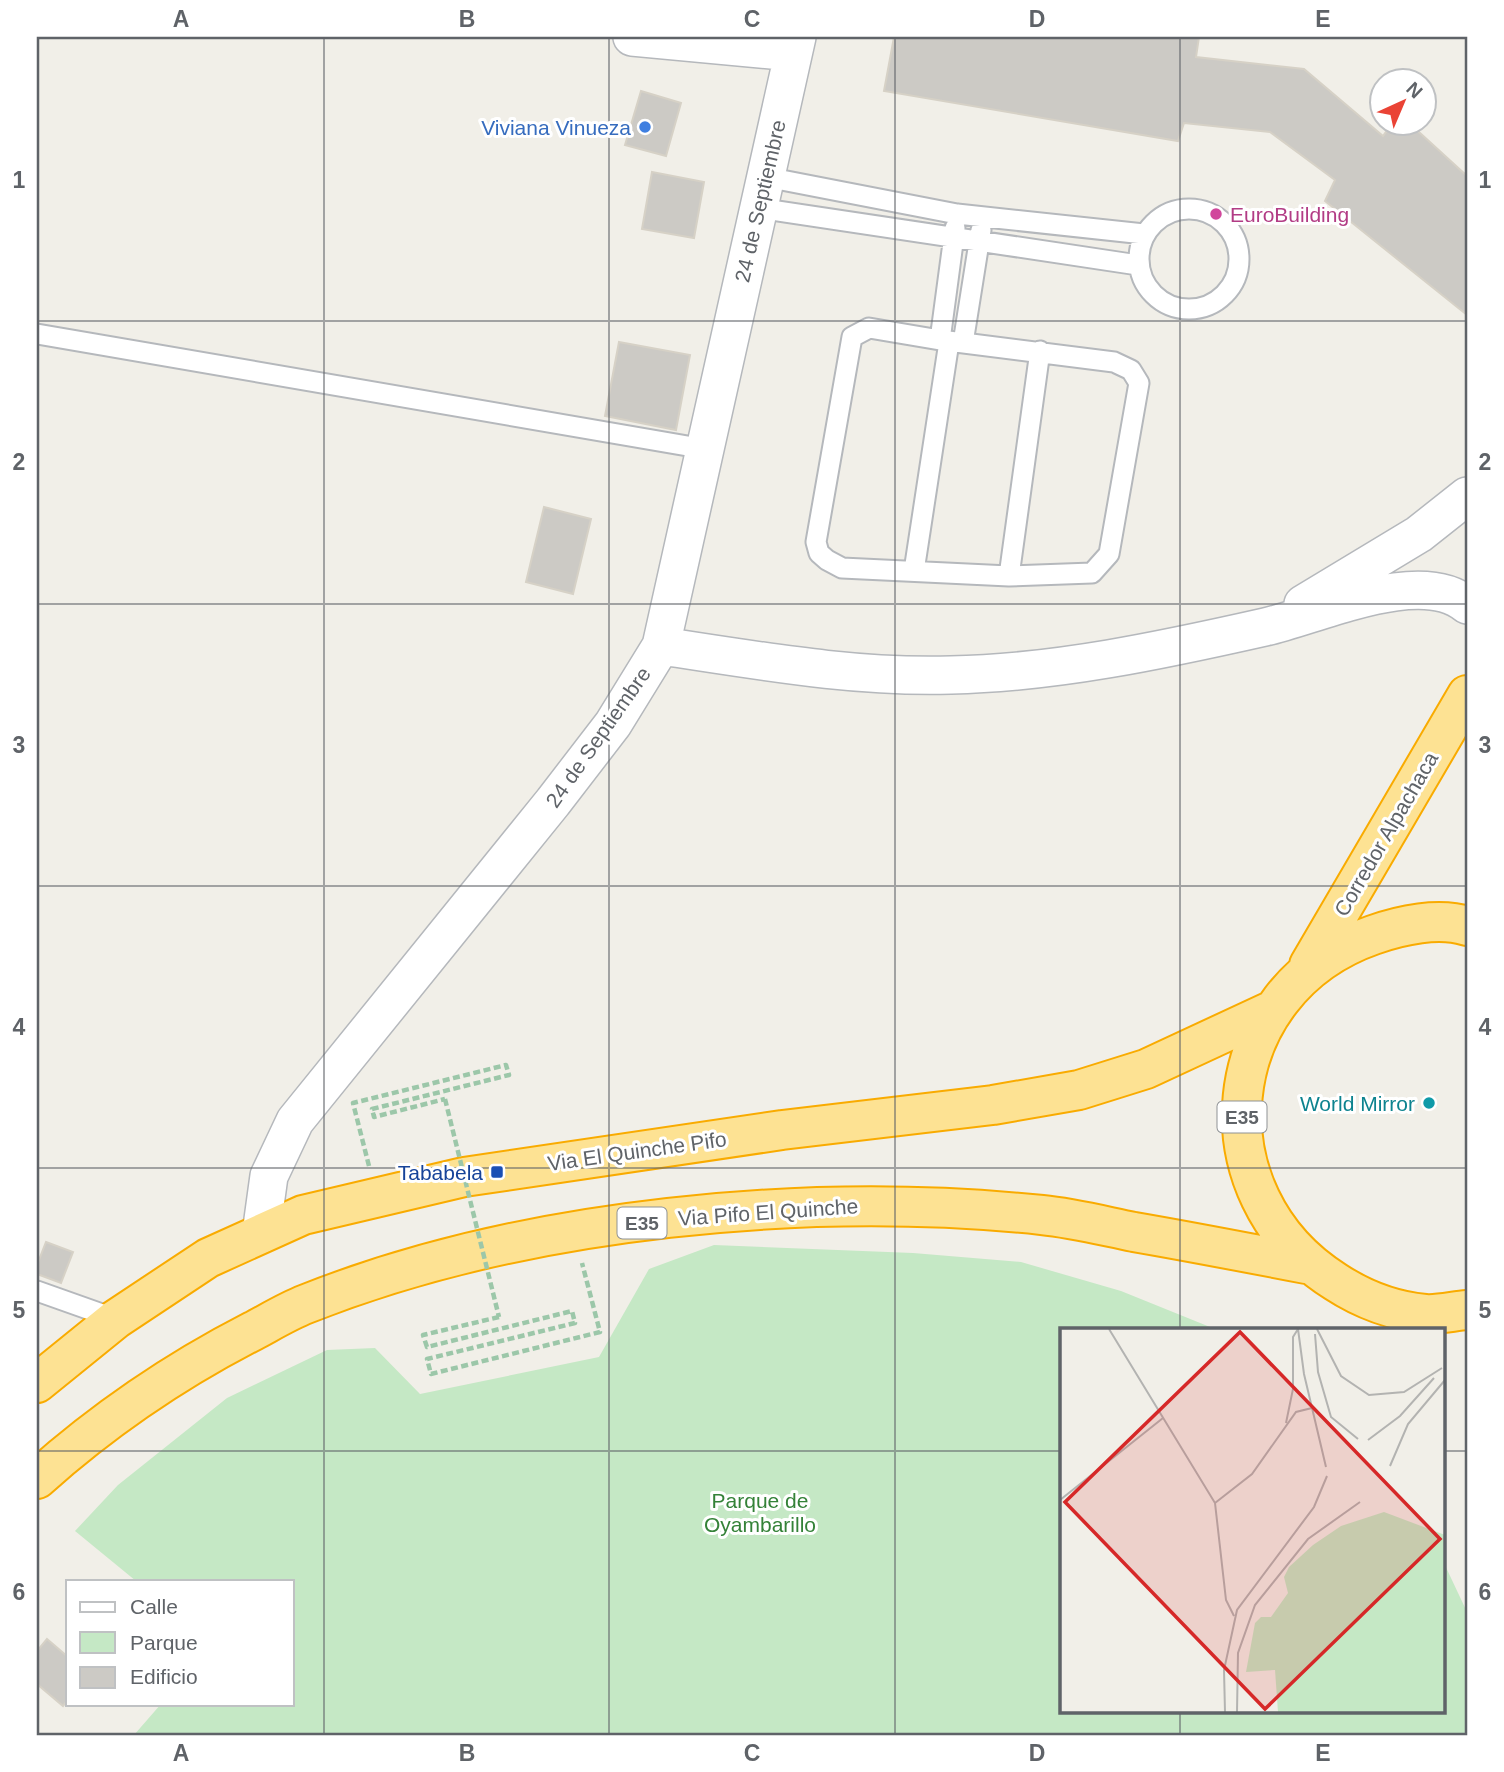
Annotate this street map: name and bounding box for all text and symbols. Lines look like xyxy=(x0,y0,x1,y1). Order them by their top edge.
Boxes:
text: A xyxy=(173,6,189,32)
text: B xyxy=(459,6,475,32)
text: C xyxy=(744,6,760,32)
text: D xyxy=(1029,6,1045,32)
text: E xyxy=(1315,6,1331,32)
north arrow xyxy=(1368,66,1438,136)
text: N xyxy=(1402,78,1427,102)
place label: Viviana Vinueza xyxy=(481,116,631,139)
street label: 24 de Septiembre xyxy=(730,118,790,284)
marker: Viviana Vinueza xyxy=(637,119,653,135)
text: 1 xyxy=(13,167,26,193)
text: 1 xyxy=(1479,167,1492,193)
place label: EuroBuilding xyxy=(1230,203,1349,226)
marker: EuroBuilding xyxy=(1208,206,1224,222)
text: 2 xyxy=(13,449,25,475)
text: 2 xyxy=(1479,449,1491,475)
street label: 24 de Septiembre xyxy=(541,663,655,811)
text: 3 xyxy=(13,732,25,758)
text: 3 xyxy=(1479,732,1491,758)
street label: Corredor Alpachaca xyxy=(1330,748,1443,920)
text: 4 xyxy=(13,1014,26,1040)
text: 4 xyxy=(1479,1014,1492,1040)
place label: World Mirror xyxy=(1300,1092,1415,1115)
marker: World Mirror xyxy=(1421,1095,1437,1111)
road number: E35 xyxy=(1218,1102,1266,1133)
street label: Via El Quinche Pifo xyxy=(546,1127,728,1175)
place label: Tababela xyxy=(398,1161,483,1184)
marker: Tababela xyxy=(489,1164,505,1180)
street label: Via Pifo El Quinche xyxy=(677,1194,859,1230)
road number: E35 xyxy=(618,1208,666,1238)
text: 5 xyxy=(13,1297,26,1323)
text: 5 xyxy=(1479,1297,1492,1323)
inset map xyxy=(1060,1328,1444,1712)
park label: Parque de Oyambarillo xyxy=(704,1489,816,1536)
text: 6 xyxy=(13,1579,25,1605)
text: 6 xyxy=(1479,1579,1491,1605)
legend xyxy=(66,1580,294,1706)
text: Calle xyxy=(130,1595,178,1618)
text: Parque xyxy=(130,1631,198,1654)
text: Edificio xyxy=(130,1665,198,1688)
text: A xyxy=(173,1740,189,1766)
text: B xyxy=(459,1740,475,1766)
text: C xyxy=(744,1740,760,1766)
text: D xyxy=(1029,1740,1045,1766)
text: E xyxy=(1315,1740,1331,1766)

